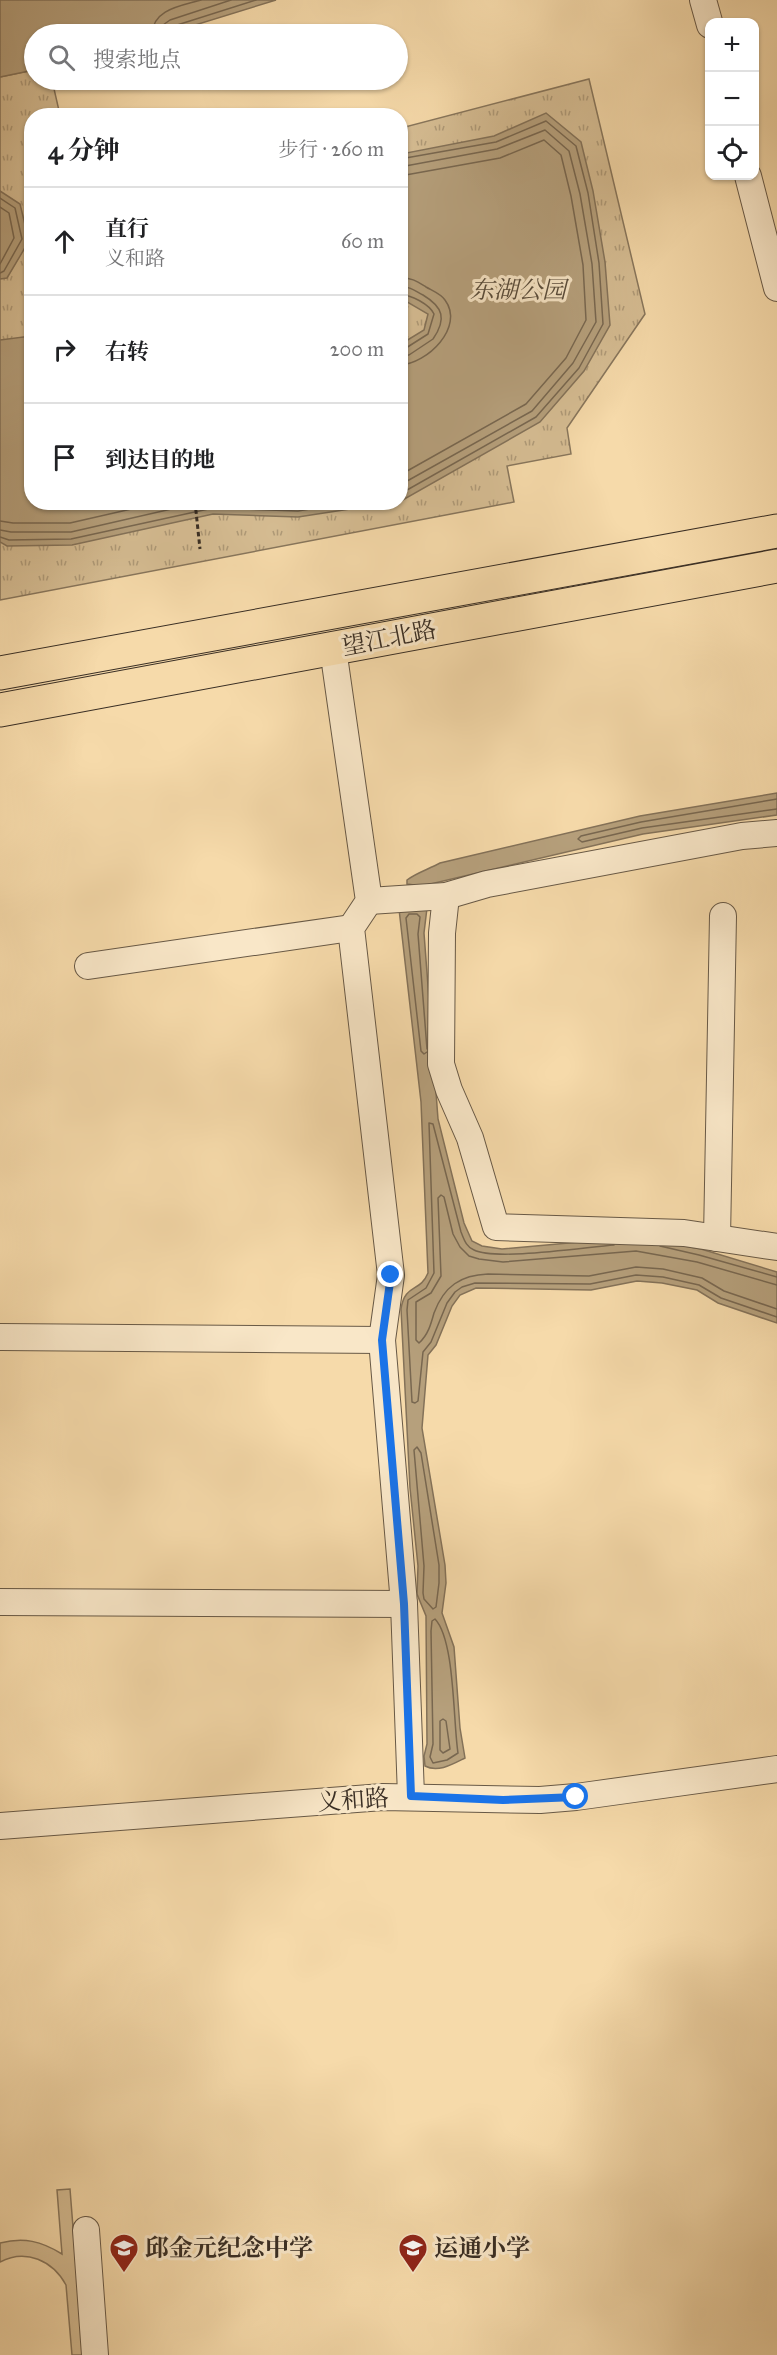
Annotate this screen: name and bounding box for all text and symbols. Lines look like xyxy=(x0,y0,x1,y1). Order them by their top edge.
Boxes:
map controls xyxy=(705,18,759,180)
button: + xyxy=(705,18,759,72)
search box xyxy=(24,24,408,90)
icon: search xyxy=(45,41,78,74)
text: 搜索地点 xyxy=(93,46,181,73)
button: − xyxy=(705,72,759,126)
button: locate xyxy=(705,126,759,180)
text: 4 分钟 xyxy=(48,134,120,166)
text: 步行 · 260 m xyxy=(278,137,384,161)
text: 直行 xyxy=(105,215,149,242)
icon: ahead xyxy=(48,225,81,258)
text: 60 m xyxy=(341,229,384,253)
text: 义和路 xyxy=(105,246,165,270)
park label: 东湖公园 xyxy=(470,275,570,305)
icon: right xyxy=(48,333,81,366)
text: 200 m xyxy=(330,337,384,361)
text: 右转 xyxy=(105,338,149,365)
icon: arrive xyxy=(48,441,81,474)
text: 到达目的地 xyxy=(105,446,215,473)
street label: 望江北路 xyxy=(339,614,439,662)
route end xyxy=(377,1261,403,1287)
street label: 义和路 xyxy=(316,1783,390,1817)
route start xyxy=(562,1783,588,1809)
school or university icon: 邱金元纪念中学 xyxy=(108,2232,140,2274)
school or university icon: 运通小学 xyxy=(397,2232,429,2274)
place label: 邱金元纪念中学 xyxy=(145,2233,313,2263)
place label: 运通小学 xyxy=(434,2233,530,2263)

